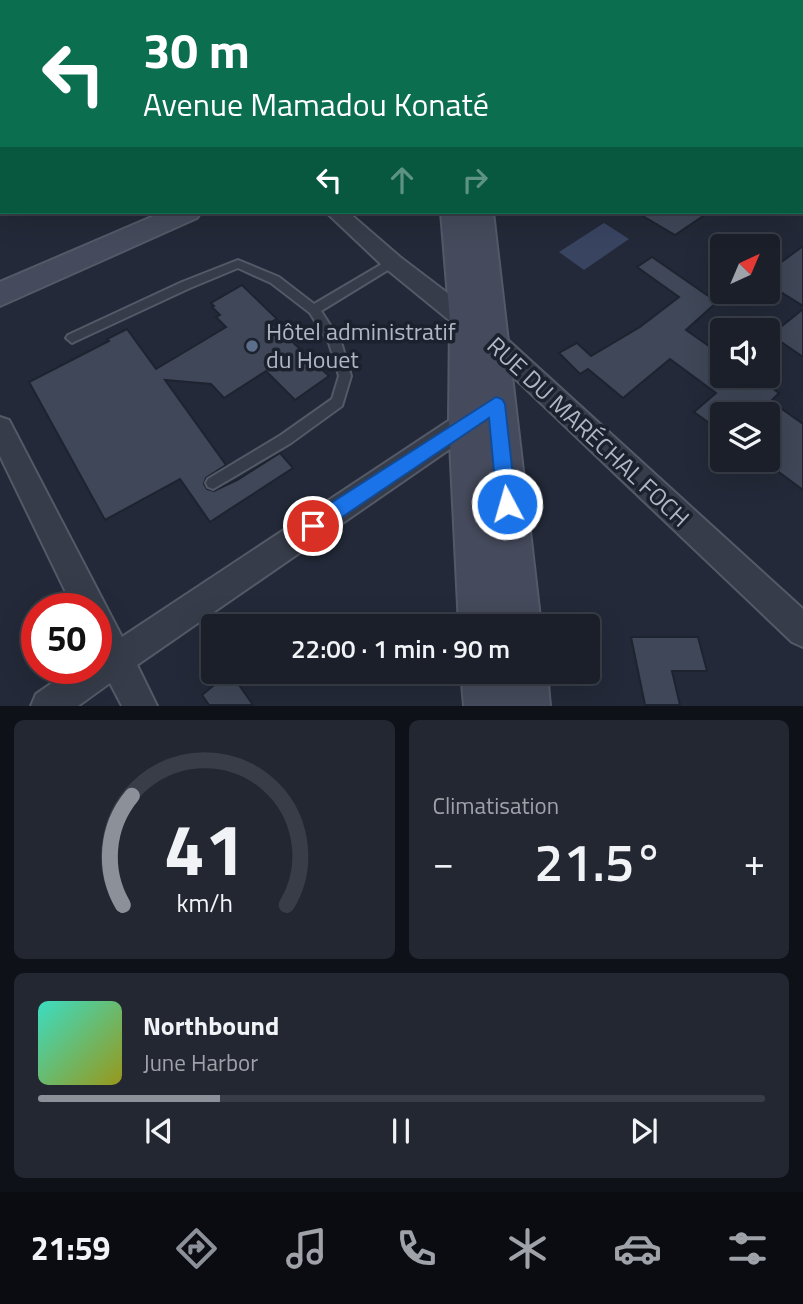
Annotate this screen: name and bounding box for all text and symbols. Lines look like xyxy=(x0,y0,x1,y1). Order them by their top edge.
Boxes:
text: 30 m xyxy=(143,12,250,87)
icon: left xyxy=(28,28,119,119)
text: Avenue Mamadou Konaté xyxy=(143,80,489,128)
icon: left xyxy=(310,161,348,199)
icon: ahead xyxy=(383,161,421,199)
icon: right xyxy=(456,161,494,199)
north arrow xyxy=(710,234,780,304)
map controls xyxy=(710,234,780,472)
place label: Hôtel administratif du Houet xyxy=(266,313,456,377)
button: sound xyxy=(710,318,780,388)
street label: RUE DU MARÉCHAL FOCH xyxy=(479,328,698,535)
marker: Hôtel administratif du Houet xyxy=(244,338,260,354)
button: layers xyxy=(710,402,780,472)
position arrow xyxy=(470,467,544,541)
pin xyxy=(283,496,343,556)
icon: arrive xyxy=(294,507,332,545)
speed limit sign: 50 xyxy=(21,593,112,684)
text: 22:00 · 1 min · 90 m xyxy=(291,629,510,668)
text: Climatisation xyxy=(433,788,559,823)
text: 41 xyxy=(163,794,245,904)
text: 21.5° xyxy=(534,822,663,901)
text: − xyxy=(433,833,454,891)
text: + xyxy=(744,833,765,891)
text: km/h xyxy=(176,884,233,922)
text: Northbound xyxy=(143,1006,279,1045)
text: June Harbor xyxy=(143,1045,258,1080)
icon: previous xyxy=(140,1112,178,1150)
icon: pause xyxy=(382,1112,420,1150)
icon: next xyxy=(625,1112,663,1150)
text: 21:59 xyxy=(31,1224,111,1272)
icon: directions xyxy=(172,1224,221,1273)
icon: music xyxy=(282,1224,331,1273)
icon: phone xyxy=(392,1224,441,1273)
icon: climate xyxy=(503,1224,552,1273)
icon: car xyxy=(613,1224,662,1273)
icon: filters xyxy=(723,1224,772,1273)

